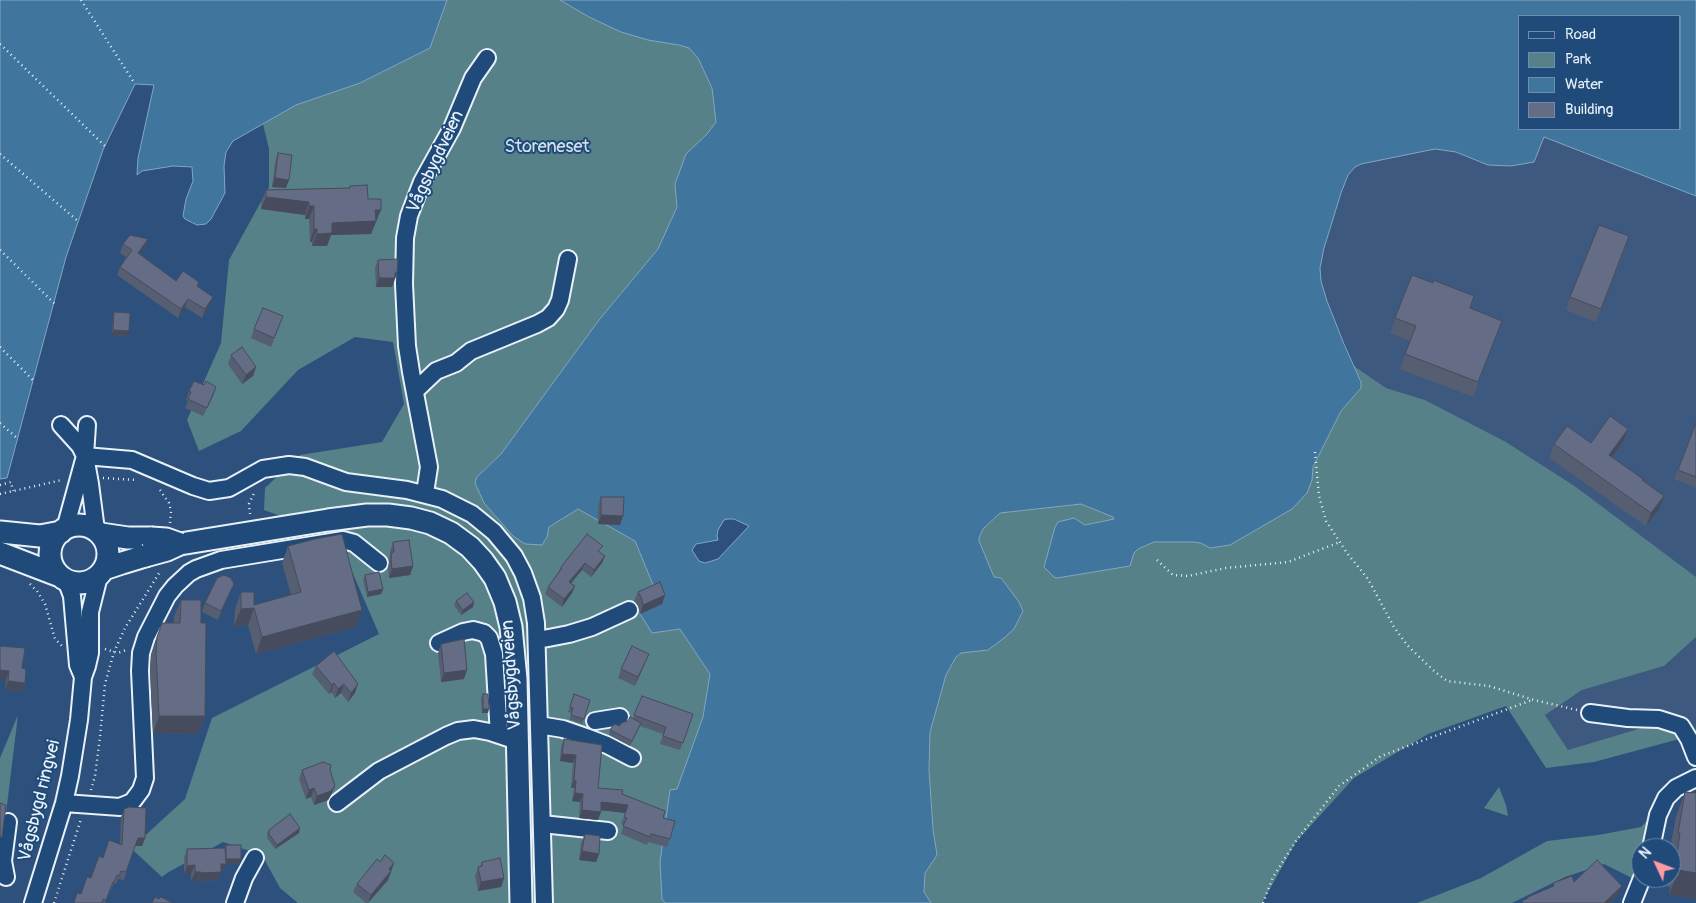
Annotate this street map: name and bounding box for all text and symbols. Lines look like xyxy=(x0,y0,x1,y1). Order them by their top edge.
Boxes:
legend xyxy=(1518,15,1681,130)
text: Road xyxy=(1565,25,1596,44)
text: Park xyxy=(1565,50,1591,69)
text: Water xyxy=(1565,75,1603,94)
text: Building xyxy=(1565,100,1613,119)
street label: Vågsbygdveien xyxy=(403,107,469,217)
park label: Storeneset xyxy=(504,136,590,158)
street label: Vågsbygdveien xyxy=(497,619,527,731)
street label: Vågsbygd ringvei xyxy=(14,738,66,864)
north arrow xyxy=(1631,838,1681,888)
text: N xyxy=(1636,844,1655,862)

